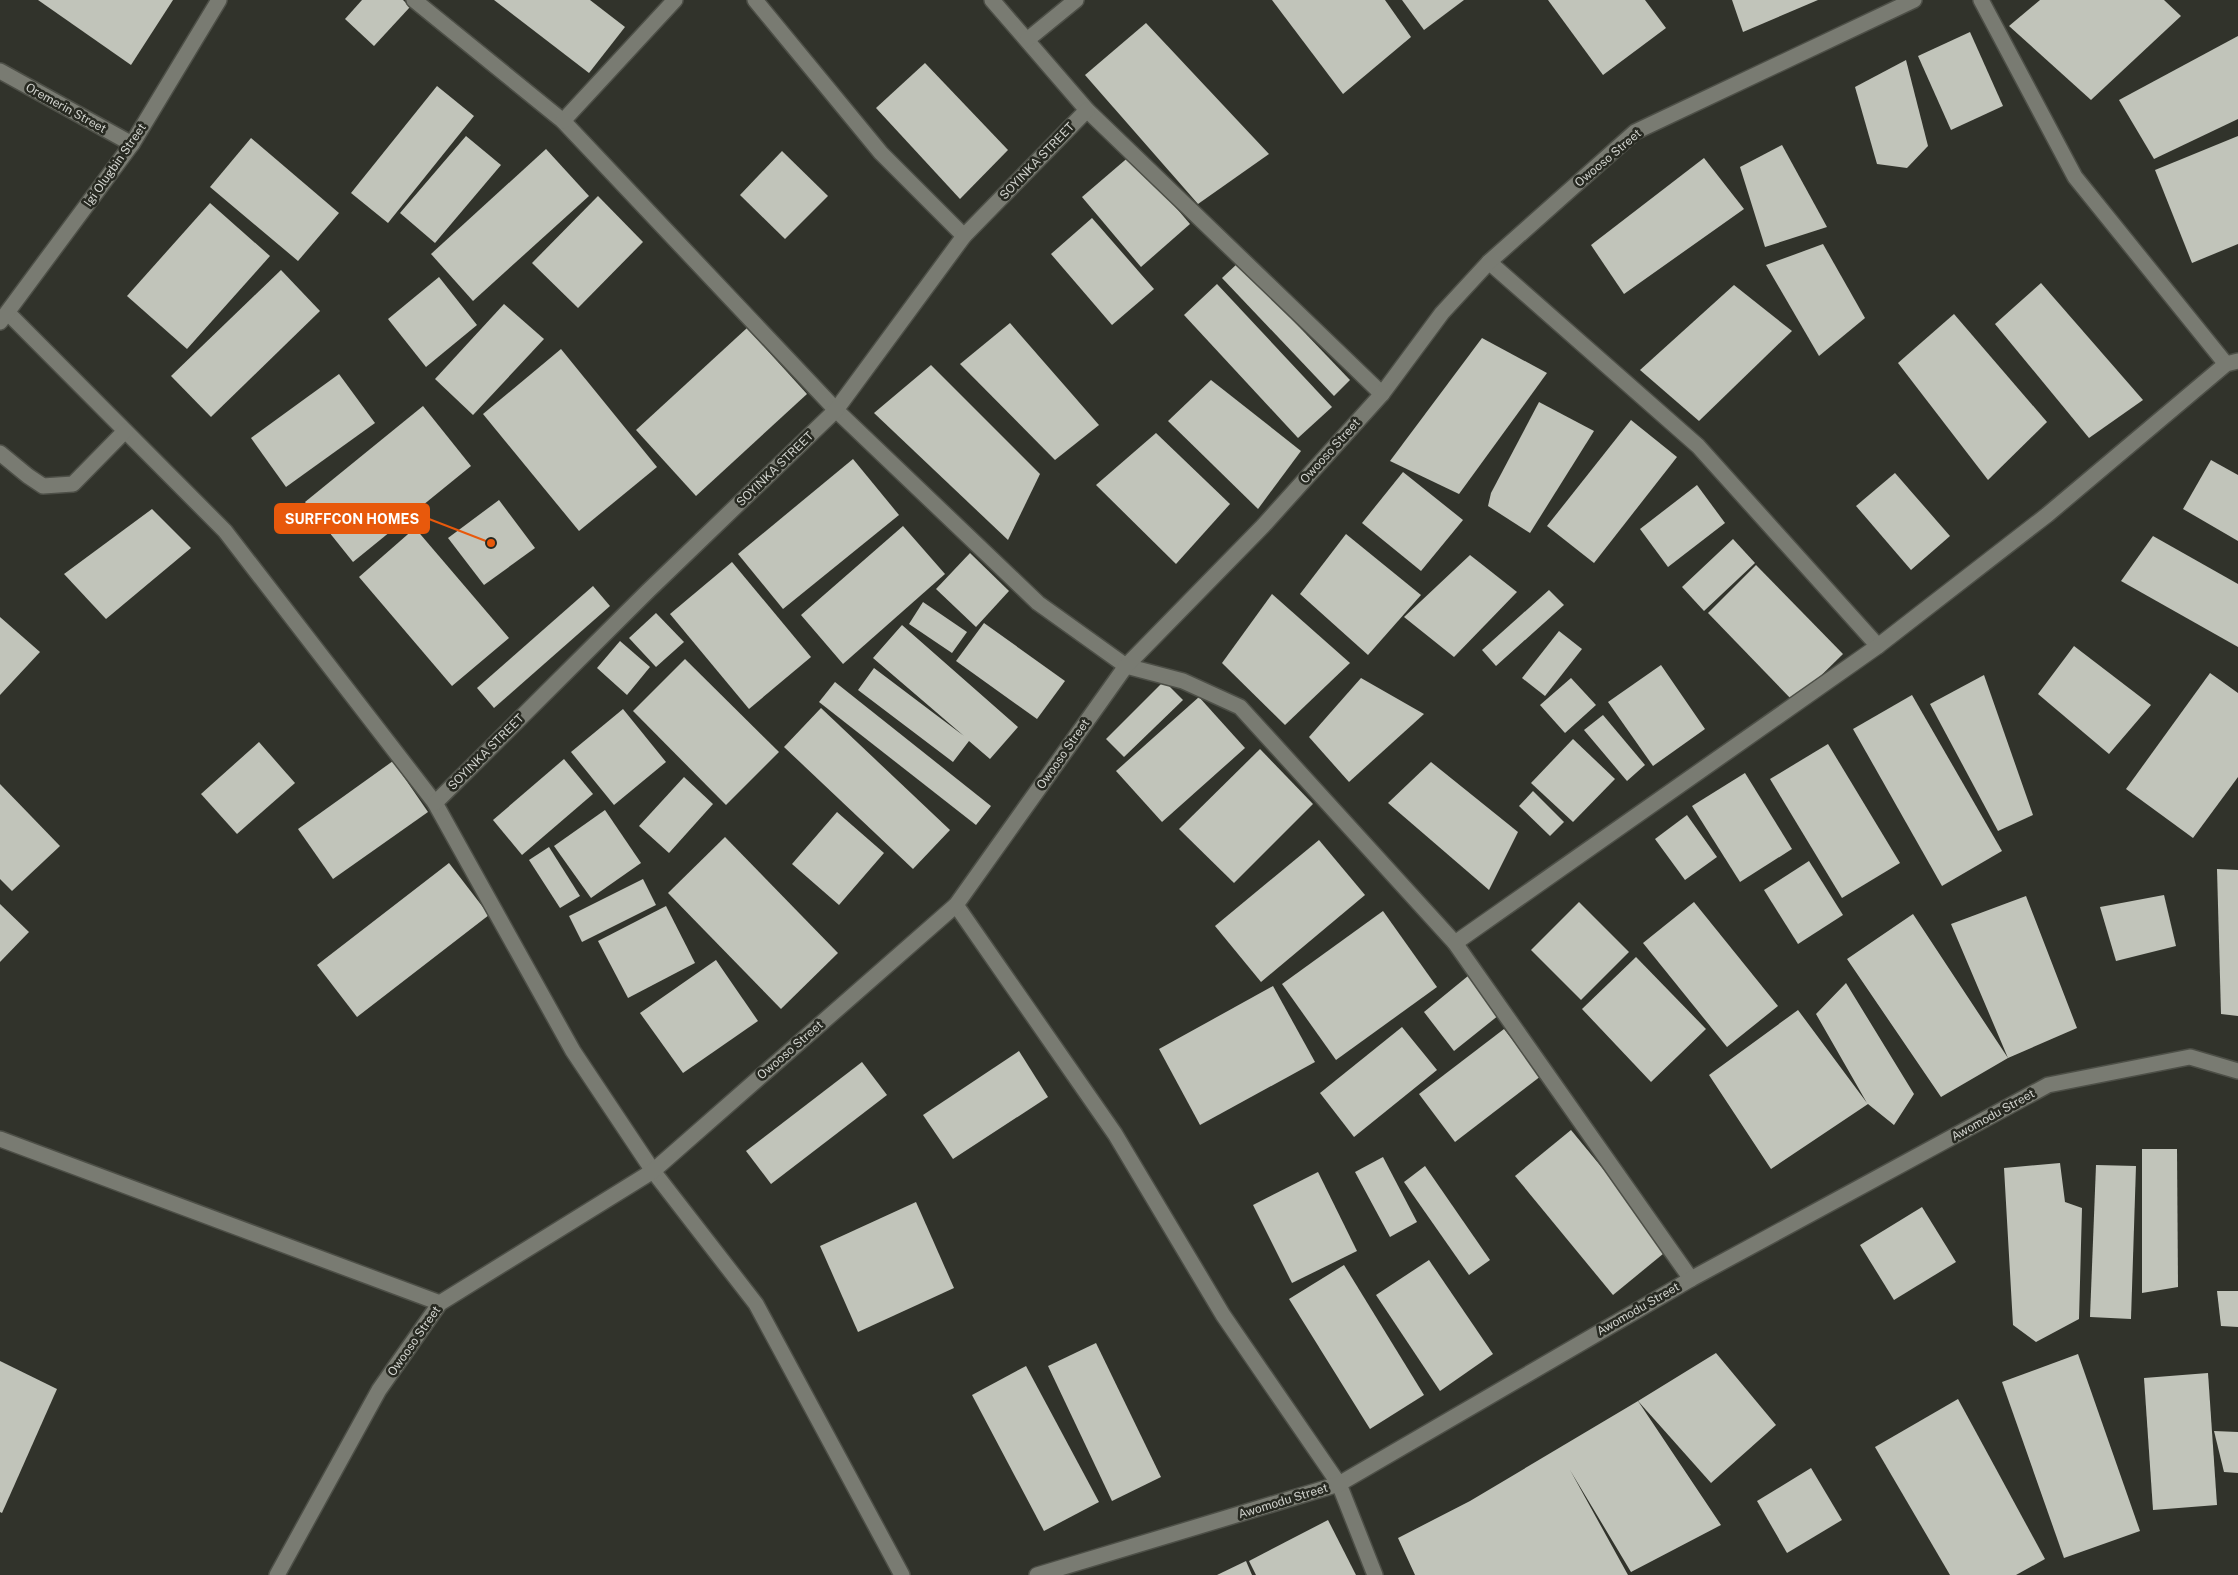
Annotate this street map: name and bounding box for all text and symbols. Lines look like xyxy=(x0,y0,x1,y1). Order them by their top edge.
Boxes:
street label: Oremerin Street xyxy=(23,80,109,136)
street label: Igi Olugbin Street xyxy=(81,120,149,209)
street label: SOYINKA STREET xyxy=(997,120,1077,202)
street label: Owooso Street xyxy=(1572,126,1644,190)
street label: Owooso Street xyxy=(1297,415,1363,486)
street label: SOYINKA STREET xyxy=(734,429,816,509)
callout: SURFFCON HOMES xyxy=(275,504,429,533)
text: SURFFCON HOMES xyxy=(285,511,419,527)
street label: SOYINKA STREET xyxy=(445,711,527,793)
street label: Owooso Street xyxy=(1034,716,1093,792)
street label: Owooso Street xyxy=(754,1017,826,1082)
street label: Awomodu Street xyxy=(1949,1086,2037,1144)
street label: Awomodu Street xyxy=(1594,1280,1682,1338)
street label: Owooso Street xyxy=(385,1303,444,1379)
street label: Awomodu Street xyxy=(1236,1481,1330,1521)

